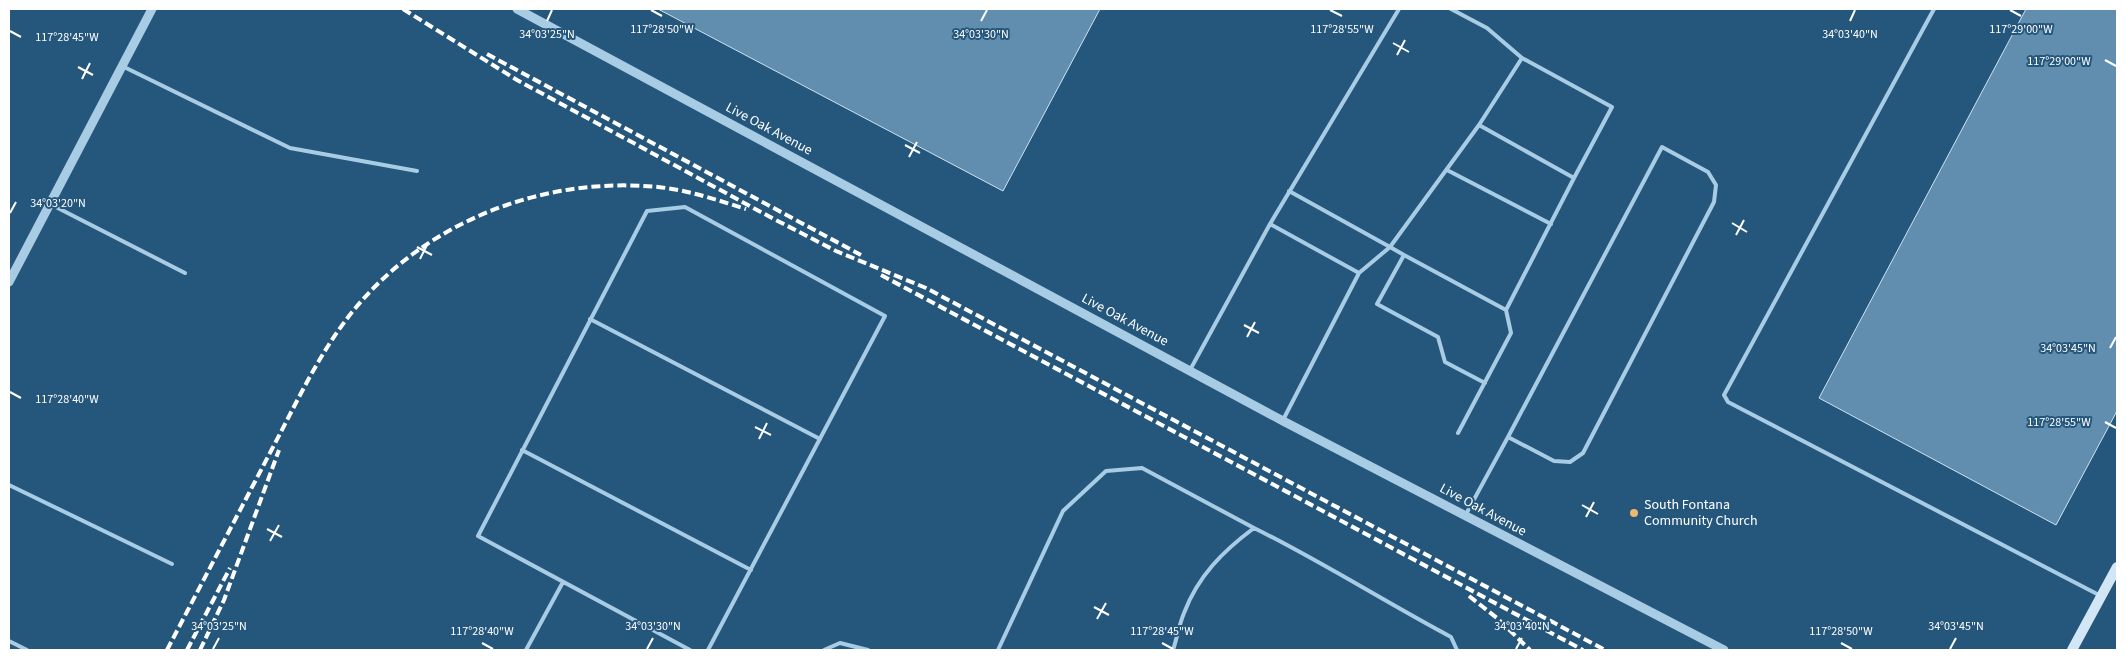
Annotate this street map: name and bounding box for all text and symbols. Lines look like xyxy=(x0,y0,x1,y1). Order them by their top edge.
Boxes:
text: 117°28'50"W xyxy=(630,21,694,38)
text: 117°28'55"W xyxy=(1310,21,1374,38)
text: 117°29'00"W xyxy=(1989,21,2053,38)
text: 34°03'25"N xyxy=(519,26,575,43)
text: 34°03'30"N xyxy=(953,26,1009,43)
text: 34°03'40"N xyxy=(1822,26,1878,43)
text: 117°28'45"W xyxy=(35,29,99,46)
text: 117°29'00"W xyxy=(2027,53,2091,70)
street label: Live Oak Avenue xyxy=(722,98,816,160)
text: 34°03'20"N xyxy=(30,195,86,212)
street label: Live Oak Avenue xyxy=(1078,289,1172,351)
text: 34°03'45"N xyxy=(2040,340,2096,357)
text: 117°28'40"W xyxy=(35,391,99,408)
text: 117°28'55"W xyxy=(2027,414,2091,431)
street label: Live Oak Avenue xyxy=(1436,479,1530,541)
place label: South Fontana Community Church xyxy=(1644,495,1758,531)
marker: South Fontana Community Church xyxy=(1628,507,1640,519)
text: 34°03'25"N xyxy=(191,618,247,635)
text: 34°03'30"N xyxy=(625,618,681,635)
text: 34°03'40"N xyxy=(1494,618,1550,635)
text: 34°03'45"N xyxy=(1928,618,1984,635)
text: 117°28'40"W xyxy=(450,623,514,640)
text: 117°28'45"W xyxy=(1130,623,1194,640)
text: 117°28'50"W xyxy=(1809,623,1873,640)

